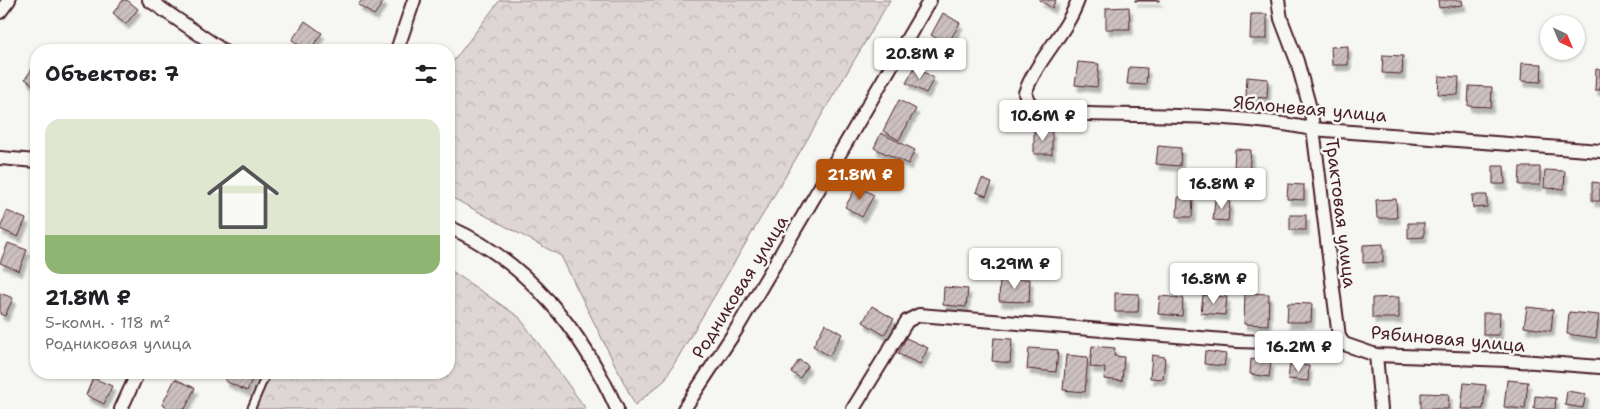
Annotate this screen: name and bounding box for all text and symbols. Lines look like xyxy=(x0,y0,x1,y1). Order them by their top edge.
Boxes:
north arrow xyxy=(1540,15,1585,60)
map controls xyxy=(1540,15,1585,60)
pin: 20.8M ₽ xyxy=(874,38,966,80)
text: 20.8M ₽ xyxy=(885,43,955,64)
text: Объектов: 7 xyxy=(45,60,179,88)
icon: filters xyxy=(412,60,440,88)
street label: Яблоневая улица xyxy=(1232,90,1388,128)
pin: 10.6M ₽ xyxy=(997,100,1089,142)
text: 10.6M ₽ xyxy=(1010,105,1076,126)
street label: Трактовая улица xyxy=(1320,137,1362,289)
icon: home xyxy=(198,152,288,242)
pin: 21.8M ₽ xyxy=(814,158,906,201)
text: 21.8M ₽ xyxy=(827,164,893,185)
pin: 16.8M ₽ xyxy=(1176,168,1268,210)
text: 16.8M ₽ xyxy=(1189,173,1255,194)
street label: Родниковая улица xyxy=(686,211,794,363)
pin: 9.29M ₽ xyxy=(969,248,1061,290)
text: 9.29M ₽ xyxy=(980,253,1050,274)
pin: 16.8M ₽ xyxy=(1168,262,1260,305)
text: 16.8M ₽ xyxy=(1181,268,1247,289)
text: 21.8M ₽ xyxy=(45,284,131,312)
text: 5-комн. · 118 m² xyxy=(45,312,171,333)
street label: Рябиновая улица xyxy=(1370,320,1526,358)
pin: 16.2M ₽ xyxy=(1253,330,1345,373)
text: Родниковая улица xyxy=(45,333,191,354)
text: 16.2M ₽ xyxy=(1266,336,1332,357)

